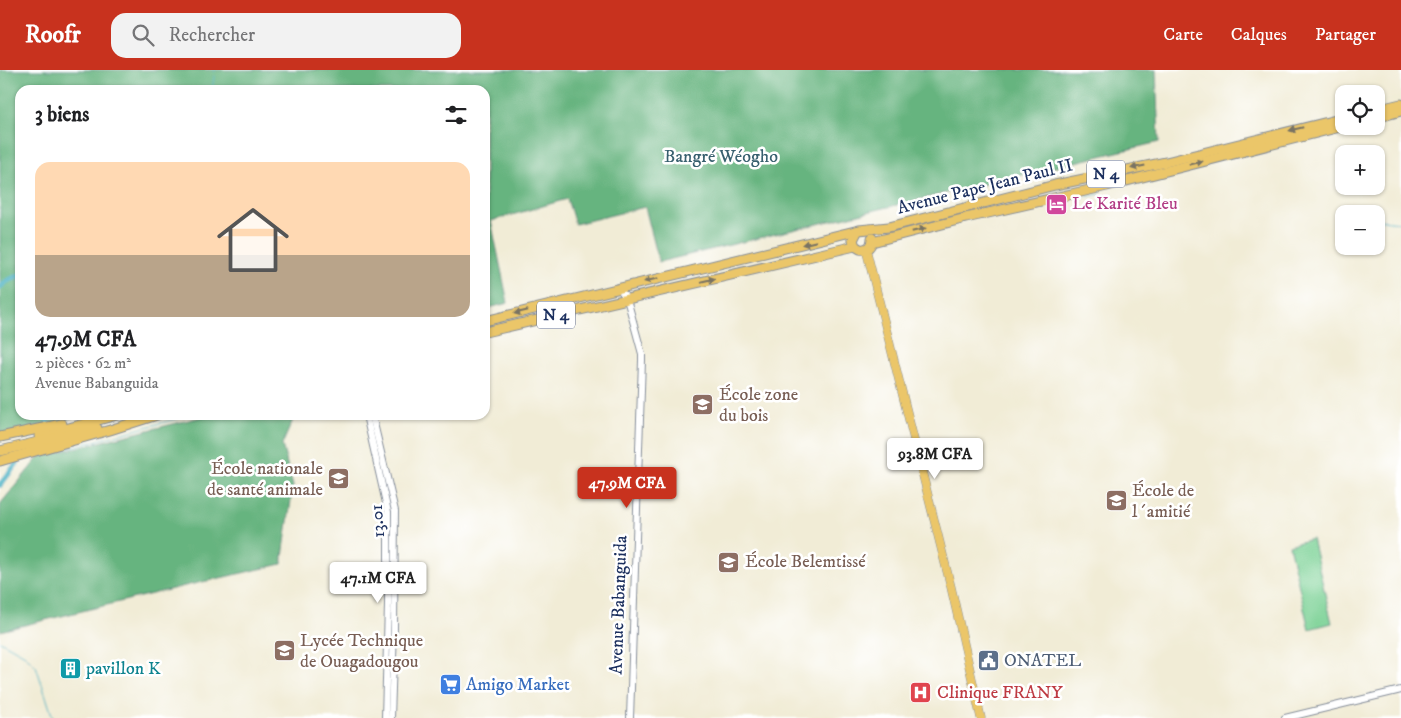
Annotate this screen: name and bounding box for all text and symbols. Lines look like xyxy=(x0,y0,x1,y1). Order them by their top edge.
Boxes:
search box xyxy=(111,13,461,58)
text: Roofr xyxy=(25,20,81,50)
icon: search xyxy=(129,21,157,49)
text: Rechercher xyxy=(169,24,255,47)
text: Carte xyxy=(1163,24,1203,46)
text: Calques xyxy=(1231,24,1287,46)
text: Partager xyxy=(1315,24,1376,46)
map controls xyxy=(1335,85,1385,255)
button: locate xyxy=(1335,85,1385,135)
icon: filters xyxy=(442,101,470,129)
text: 3 biens xyxy=(35,102,89,128)
one-way arrow xyxy=(1289,126,1304,134)
button: + xyxy=(1335,145,1385,195)
park label: Bangré Wéogho xyxy=(664,146,778,168)
street label: Avenue Pape Jean Paul II xyxy=(895,155,1075,219)
one-way arrow xyxy=(1189,159,1204,167)
road number: N 4 xyxy=(1087,160,1125,188)
one-way arrow xyxy=(1130,164,1146,172)
hotel icon: Le Karité Bleu xyxy=(1044,192,1068,216)
place label: Le Karité Bleu xyxy=(1072,193,1178,215)
icon: home xyxy=(208,195,298,285)
button: − xyxy=(1335,205,1385,255)
one-way arrow xyxy=(912,226,927,234)
one-way arrow xyxy=(802,239,817,247)
one-way arrow xyxy=(643,276,658,284)
one-way arrow xyxy=(701,276,716,284)
road number: N 4 xyxy=(537,302,575,328)
one-way arrow xyxy=(513,308,528,316)
text: 47.9M CFA xyxy=(35,327,136,353)
text: 2 pièces · 62 m² xyxy=(35,353,131,373)
text: Avenue Babanguida xyxy=(35,373,159,393)
place label: École zone du bois xyxy=(719,384,798,427)
school or university icon: École zone du bois xyxy=(691,393,715,417)
pin: 93.8M CFA xyxy=(878,438,992,480)
text: 93.8M CFA xyxy=(898,444,972,464)
place label: École nationale de santé animale xyxy=(207,458,323,501)
pin: 47.9M CFA xyxy=(570,466,684,509)
school or university icon: École nationale de santé animale xyxy=(327,467,351,491)
text: 47.9M CFA xyxy=(588,473,666,493)
place label: École de l´amitié xyxy=(1132,480,1194,523)
school or university icon: École de l´amitié xyxy=(1104,489,1128,513)
street label: 13.01 xyxy=(366,503,390,539)
street label: Avenue Babanguida xyxy=(606,535,632,675)
school or university icon: École Belemtissé xyxy=(717,550,741,574)
place label: École Belemtissé xyxy=(745,551,866,573)
pin: 47.1M CFA xyxy=(321,562,435,604)
text: 47.1M CFA xyxy=(341,568,415,588)
place label: Lycée Technique de Ouagadougou xyxy=(300,630,423,673)
school or university icon: Lycée Technique de Ouagadougou xyxy=(272,639,296,663)
public building icon: ONATEL xyxy=(976,649,1000,673)
place label: ONATEL xyxy=(1004,650,1081,672)
building icon: pavillon K xyxy=(58,657,82,681)
place label: pavillon K xyxy=(85,658,161,680)
supermarket icon: Amigo Market xyxy=(438,673,462,697)
place label: Amigo Market xyxy=(466,674,570,696)
hospital icon: Clinique FRANY xyxy=(909,681,933,705)
place label: Clinique FRANY xyxy=(937,682,1063,704)

